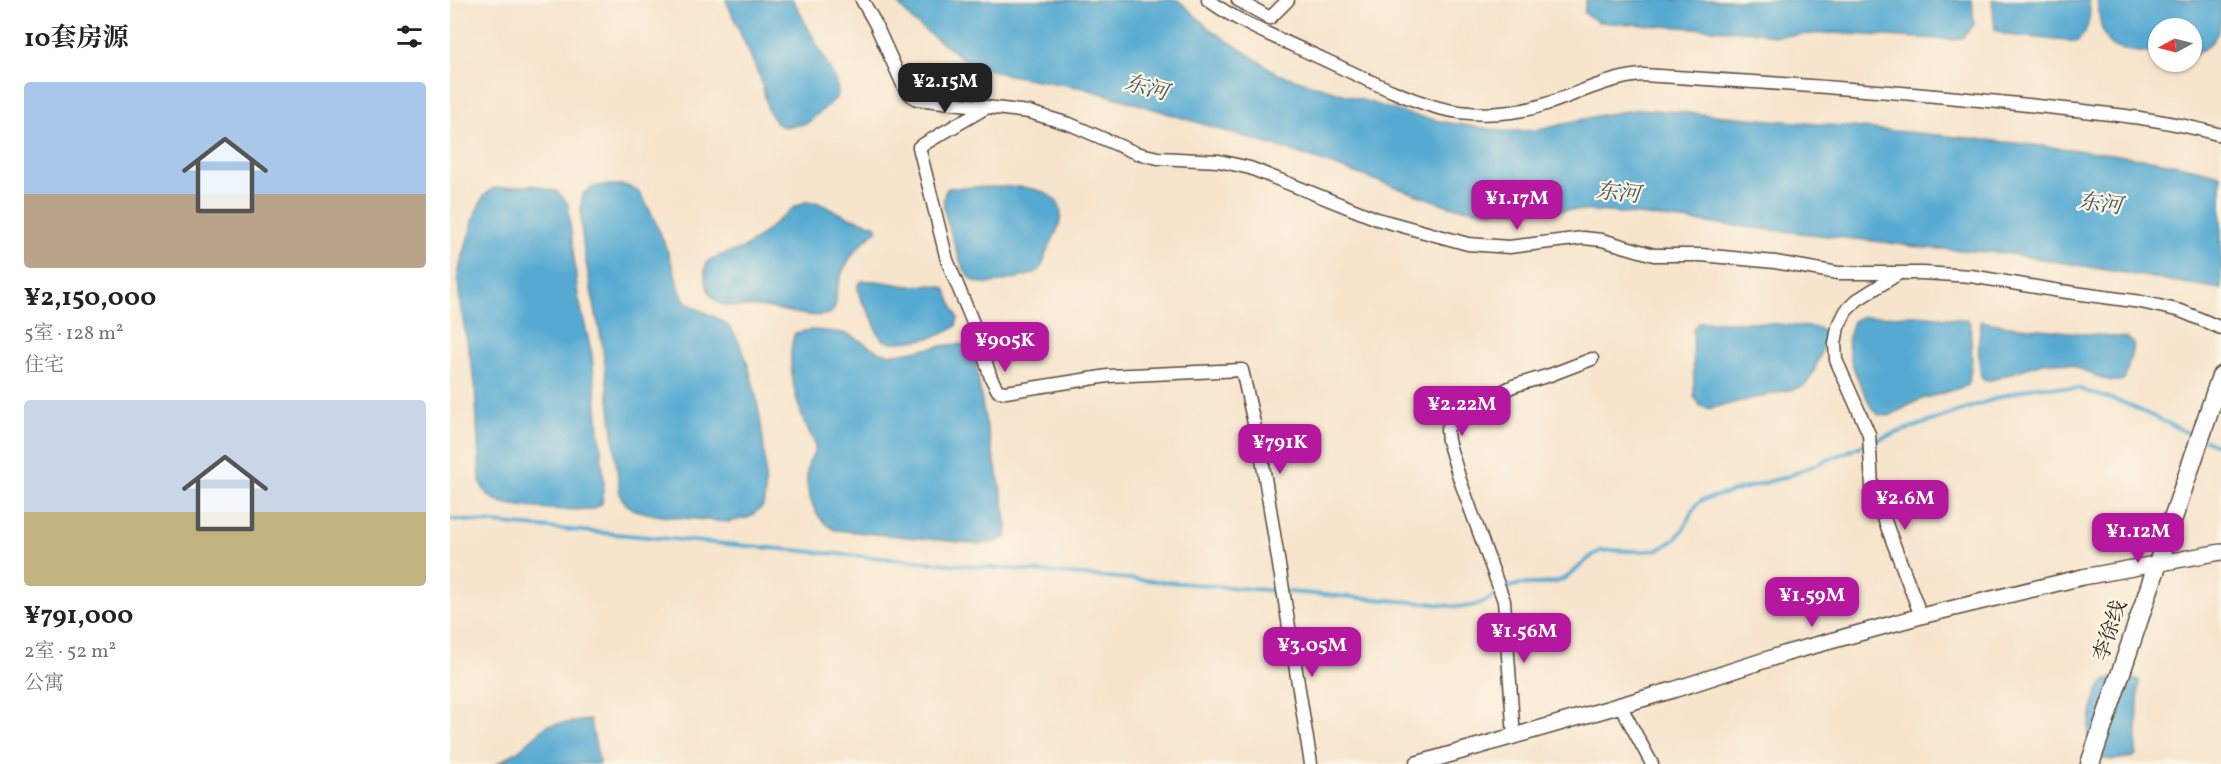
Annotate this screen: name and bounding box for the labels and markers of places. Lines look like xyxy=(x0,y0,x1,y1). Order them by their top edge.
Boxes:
pin: ¥2.15M xyxy=(896,63,994,114)
pin: ¥1.17M xyxy=(1468,180,1566,231)
pin: ¥905K xyxy=(963,322,1047,373)
pin: ¥2.22M xyxy=(1413,386,1511,437)
pin: ¥791K xyxy=(1238,424,1322,475)
pin: ¥2.6M xyxy=(1863,480,1947,531)
pin: ¥1.12M xyxy=(2089,513,2187,564)
pin: ¥1.59M xyxy=(1763,577,1861,628)
pin: ¥1.56M xyxy=(1475,613,1573,664)
pin: ¥3.05M xyxy=(1263,627,1361,678)

